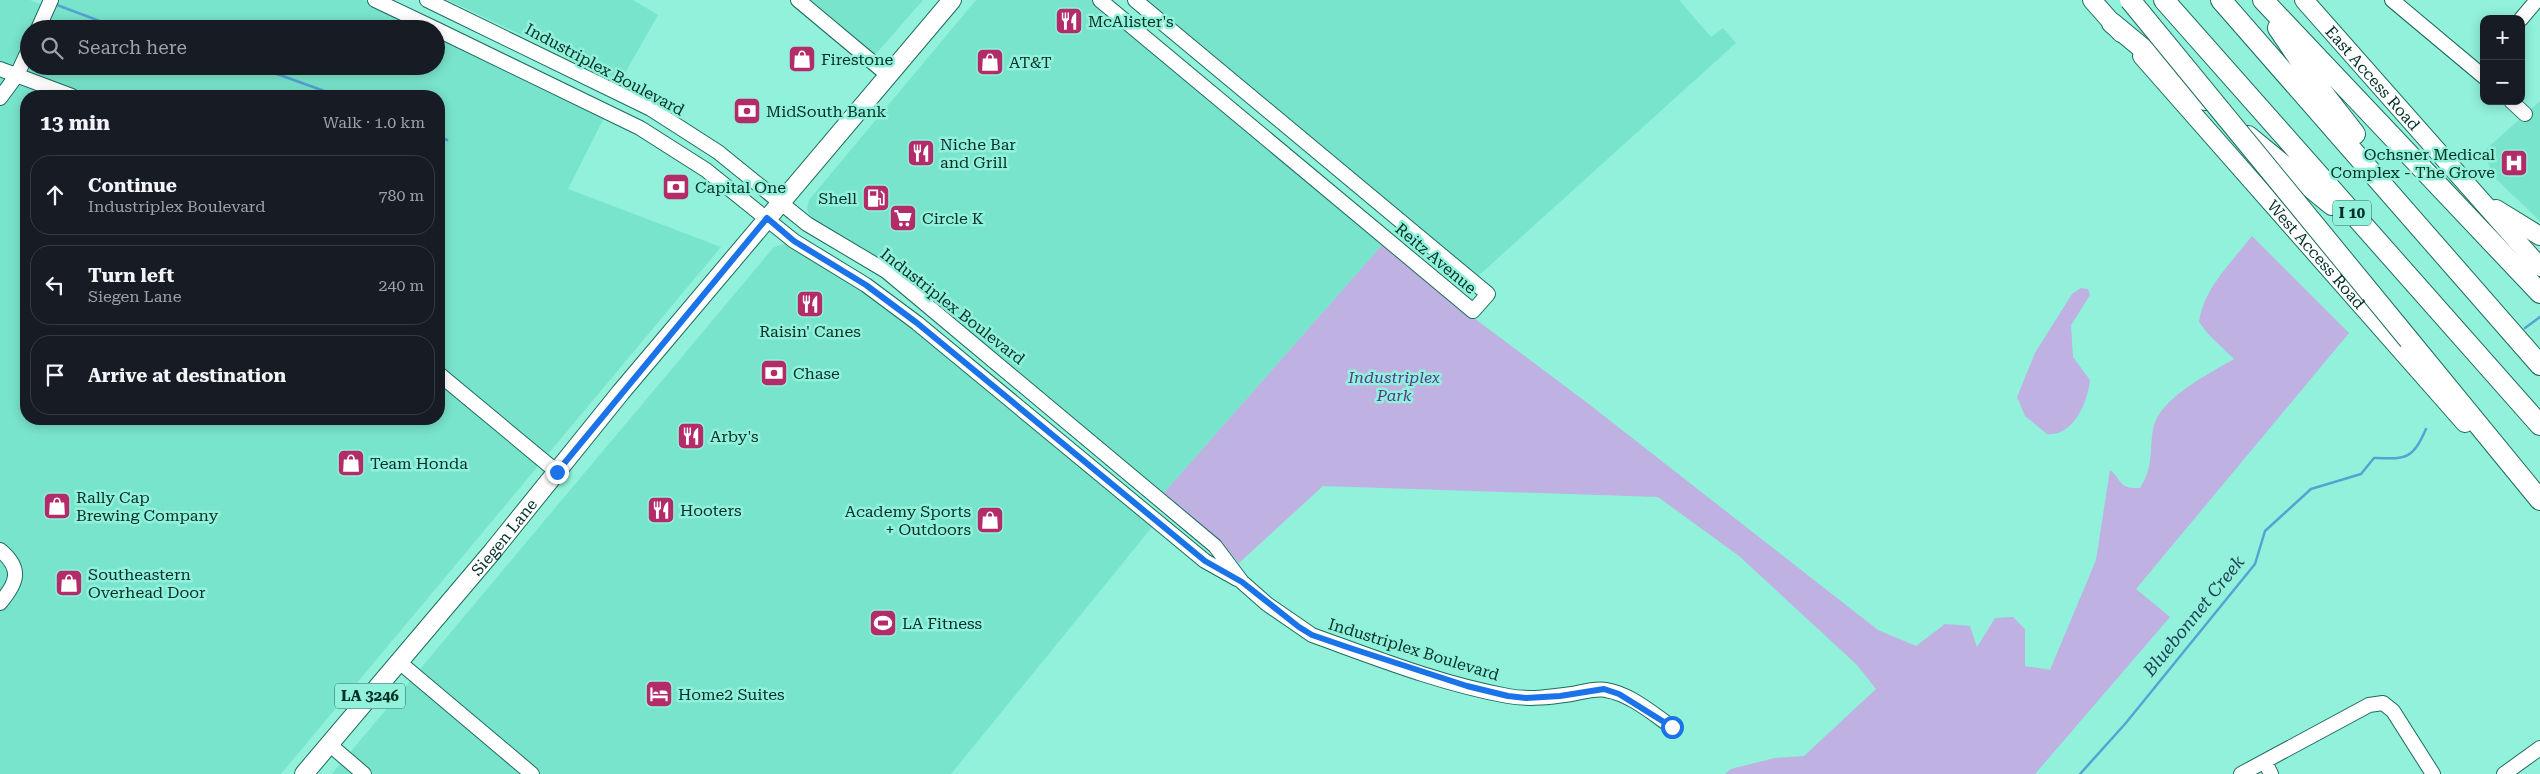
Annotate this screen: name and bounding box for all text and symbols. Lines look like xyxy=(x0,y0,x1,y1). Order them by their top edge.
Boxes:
restaurant icon: McAlister's xyxy=(1054,6,1084,36)
place label: McAlister's xyxy=(1088,12,1174,31)
map controls xyxy=(2480,15,2525,105)
button: + xyxy=(2480,15,2525,60)
street label: Industriplex Boulevard xyxy=(522,19,688,120)
search box xyxy=(20,20,445,75)
street label: East Access Road xyxy=(2321,22,2424,134)
icon: search xyxy=(38,34,66,62)
text: Search here xyxy=(78,36,187,59)
shop icon: Firestone xyxy=(787,44,817,74)
shop icon: AT&T xyxy=(975,47,1005,77)
place label: Firestone xyxy=(821,50,893,69)
place label: AT&T xyxy=(1009,53,1052,72)
button: − xyxy=(2480,60,2525,105)
bank icon: MidSouth Bank xyxy=(732,96,762,126)
place label: MidSouth Bank xyxy=(766,102,887,121)
text: 13 min xyxy=(40,111,110,135)
text: Walk · 1.0 km xyxy=(323,113,425,132)
place label: Niche Bar and Grill xyxy=(940,135,1016,172)
restaurant icon: Niche Bar and Grill xyxy=(906,138,936,168)
place label: Ochsner Medical Complex - The Grove xyxy=(2331,145,2495,182)
hospital icon: Ochsner Medical Complex - The Grove xyxy=(2499,148,2529,178)
bank icon: Capital One xyxy=(661,172,691,202)
text: Continue xyxy=(88,174,177,197)
place label: Capital One xyxy=(695,178,786,197)
icon: ahead xyxy=(41,181,69,209)
fuel station icon: Shell xyxy=(861,183,891,213)
text: 780 m xyxy=(378,186,424,205)
place label: Shell xyxy=(818,189,857,208)
street label: West Access Road xyxy=(2263,196,2369,313)
text: Industriplex Boulevard xyxy=(88,197,266,216)
road number: I 10 xyxy=(2333,200,2371,226)
supermarket icon: Circle K xyxy=(888,203,918,233)
place label: Circle K xyxy=(922,209,984,228)
street label: Reitz Avenue xyxy=(1391,219,1480,298)
street label: Industriplex Boulevard xyxy=(877,244,1028,369)
text: Turn left xyxy=(88,264,174,287)
icon: left xyxy=(41,271,69,299)
text: 240 m xyxy=(378,276,424,295)
text: Siegen Lane xyxy=(88,287,181,306)
restaurant icon: Raisin' Canes xyxy=(795,289,825,319)
place label: Raisin' Canes xyxy=(759,322,861,341)
bank icon: Chase xyxy=(759,358,789,388)
icon: arrive xyxy=(41,361,69,389)
text: Arrive at destination xyxy=(88,364,286,387)
place label: Chase xyxy=(793,364,840,383)
park label: Industriplex Park xyxy=(1347,368,1440,405)
restaurant icon: Arby's xyxy=(676,421,706,451)
place label: Arby's xyxy=(710,427,759,446)
shop icon: Team Honda xyxy=(336,448,366,478)
place label: Team Honda xyxy=(370,454,468,473)
route end xyxy=(546,461,569,484)
place label: Rally Cap Brewing Company xyxy=(76,488,219,525)
shop icon: Rally Cap Brewing Company xyxy=(42,491,72,521)
street label: Siegen Lane xyxy=(467,495,541,580)
restaurant icon: Hooters xyxy=(646,495,676,525)
place label: Hooters xyxy=(680,501,742,520)
place label: Academy Sports + Outdoors xyxy=(845,502,971,539)
shop icon: Academy Sports + Outdoors xyxy=(975,505,1005,535)
water label: Bluebonnet Creek xyxy=(2138,551,2249,681)
place label: Southeastern Overhead Door xyxy=(88,565,206,602)
shop icon: Southeastern Overhead Door xyxy=(54,568,84,598)
sports icon: LA Fitness xyxy=(868,608,898,638)
place label: LA Fitness xyxy=(902,614,983,633)
street label: Industriplex Boulevard xyxy=(1326,614,1502,685)
hotel icon: Home2 Suites xyxy=(644,679,674,709)
road number: LA 3246 xyxy=(335,684,405,708)
place label: Home2 Suites xyxy=(678,685,785,704)
route start xyxy=(1661,716,1684,739)

